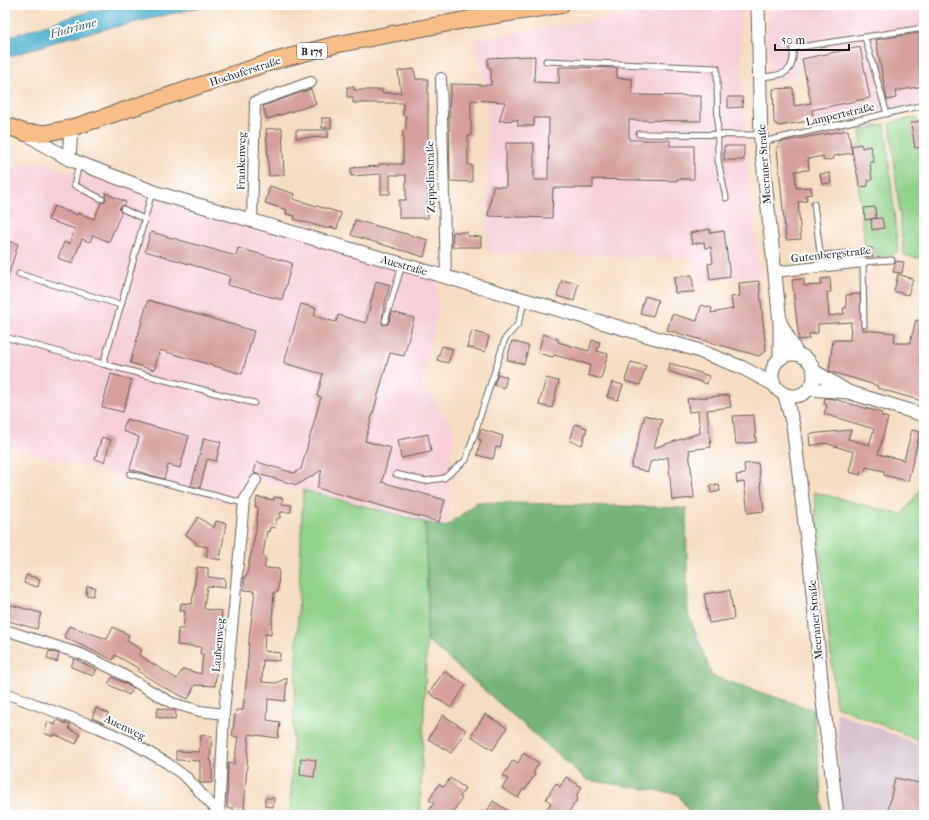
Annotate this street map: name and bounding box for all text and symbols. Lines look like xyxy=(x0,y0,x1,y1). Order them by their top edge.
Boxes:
water label: Flutrinne xyxy=(47,15,99,41)
scale bar xyxy=(775,26,849,52)
text: 50 m xyxy=(781,33,805,47)
road number: B 175 xyxy=(297,43,327,59)
street label: Hochuferstraße xyxy=(208,54,283,89)
street label: Lampertstraße xyxy=(804,100,876,129)
street label: Meeraner Straße xyxy=(755,123,774,204)
street label: Frankenweg xyxy=(234,132,249,190)
street label: Zeppelinstraße xyxy=(423,140,438,213)
street label: Gutenbergstraße xyxy=(790,244,872,265)
street label: Auestraße xyxy=(378,252,429,278)
street label: Meeraner Straße xyxy=(805,579,825,660)
street label: Laubenweg xyxy=(210,617,227,673)
street label: Auenweg xyxy=(101,712,148,743)

